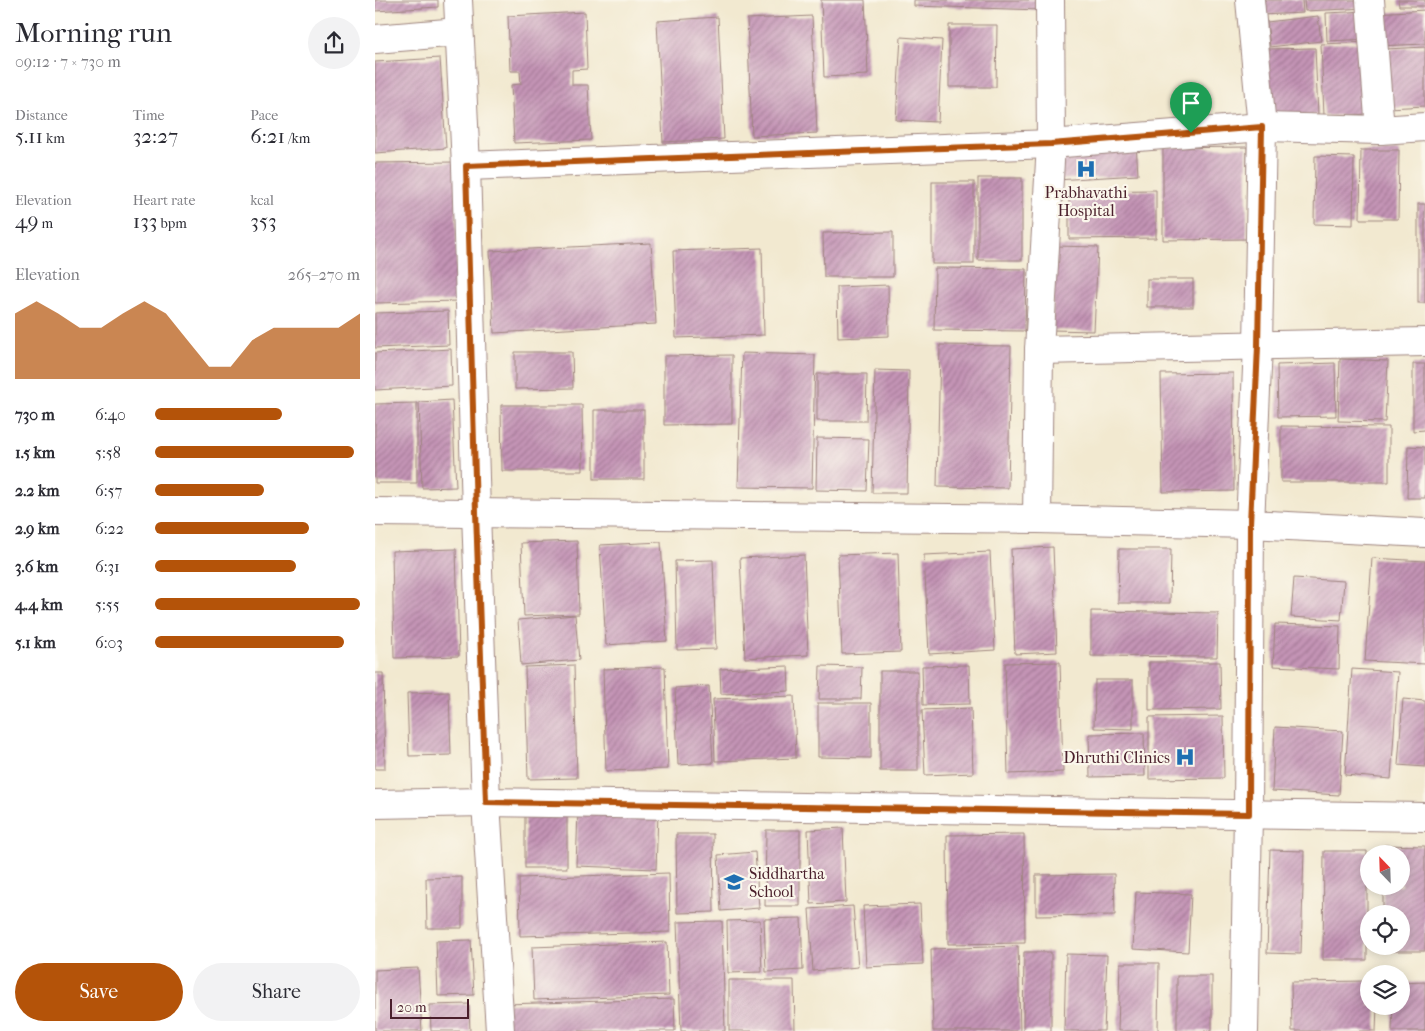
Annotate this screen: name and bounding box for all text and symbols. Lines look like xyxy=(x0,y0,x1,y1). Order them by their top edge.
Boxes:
text: Morning run xyxy=(15,16,172,49)
button: share xyxy=(308,17,360,69)
text: 09:12 · 7 × 730 m xyxy=(15,52,121,71)
pin xyxy=(1170,82,1212,133)
icon: arrive xyxy=(1177,89,1205,117)
text: Distance xyxy=(15,107,68,124)
text: Time xyxy=(133,107,164,124)
text: Pace xyxy=(250,107,278,124)
text: 5.11 xyxy=(15,124,43,148)
text: 32:27 xyxy=(133,124,178,148)
text: 6:21 xyxy=(250,124,285,148)
text: km xyxy=(43,130,65,147)
text: /km xyxy=(285,130,310,147)
hospital icon: Prabhavathi Hospital xyxy=(1075,158,1097,180)
place label: Prabhavathi Hospital xyxy=(1045,183,1128,220)
text: Elevation xyxy=(15,192,72,209)
text: Heart rate xyxy=(133,192,195,209)
text: kcal xyxy=(250,192,274,209)
text: 49 xyxy=(15,209,38,233)
text: 133 xyxy=(133,209,157,233)
text: 353 xyxy=(250,209,277,233)
text: m xyxy=(38,215,53,232)
text: bpm xyxy=(157,215,187,232)
text: Elevation xyxy=(15,265,80,284)
text: 265–270 m xyxy=(288,265,360,284)
text: 730 m xyxy=(15,405,55,424)
text: 6:40 xyxy=(95,405,126,424)
text: 1.5 km xyxy=(15,443,55,462)
text: 5:58 xyxy=(95,443,121,462)
text: 2.2 km xyxy=(15,481,60,500)
text: 6:57 xyxy=(95,481,122,500)
text: 2.9 km xyxy=(15,519,59,538)
text: 6:22 xyxy=(95,519,124,538)
text: 3.6 km xyxy=(15,557,58,576)
text: 6:31 xyxy=(95,557,120,576)
text: 4.4 km xyxy=(15,595,63,614)
text: 5:55 xyxy=(95,595,120,614)
text: 5.1 km xyxy=(15,633,56,652)
text: 6:03 xyxy=(95,633,123,652)
hospital icon: Dhruthi Clinics xyxy=(1174,746,1196,768)
place label: Dhruthi Clinics xyxy=(1063,748,1170,767)
north arrow xyxy=(1360,845,1410,895)
map controls xyxy=(1360,845,1410,1015)
place label: Siddhartha School xyxy=(749,864,825,901)
school or university icon: Siddhartha School xyxy=(723,871,745,893)
button: locate xyxy=(1360,905,1410,955)
button: Save xyxy=(15,963,183,1021)
button: Share xyxy=(193,963,360,1021)
button: layers xyxy=(1360,965,1410,1015)
scale bar xyxy=(390,996,469,1019)
text: 20 m xyxy=(397,999,427,1016)

